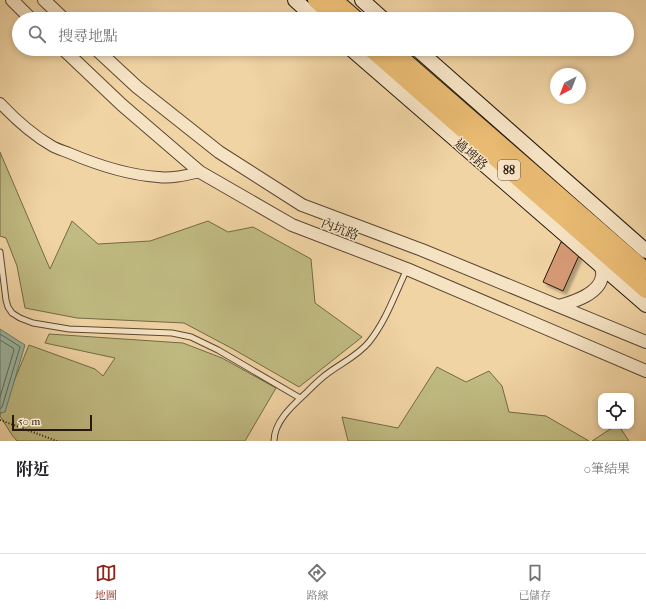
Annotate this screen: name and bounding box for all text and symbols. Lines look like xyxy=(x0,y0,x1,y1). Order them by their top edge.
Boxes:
search box xyxy=(12,12,634,56)
icon: search xyxy=(26,23,48,45)
text: 搜尋地點 xyxy=(58,27,118,45)
north arrow xyxy=(550,68,586,104)
street label: 過埤路 xyxy=(451,136,491,172)
road number: 88 xyxy=(498,160,520,180)
street label: 內坑路 xyxy=(319,215,361,243)
map controls xyxy=(598,393,634,429)
button: locate xyxy=(598,393,634,429)
scale bar xyxy=(12,413,92,432)
text: 50 m xyxy=(18,415,40,428)
text: 附近 xyxy=(16,459,50,479)
text: 0筆結果 xyxy=(584,461,630,476)
tab: 地圖 xyxy=(95,562,117,602)
tab: 路線 xyxy=(306,562,328,602)
tab: 已儲存 xyxy=(518,562,551,602)

